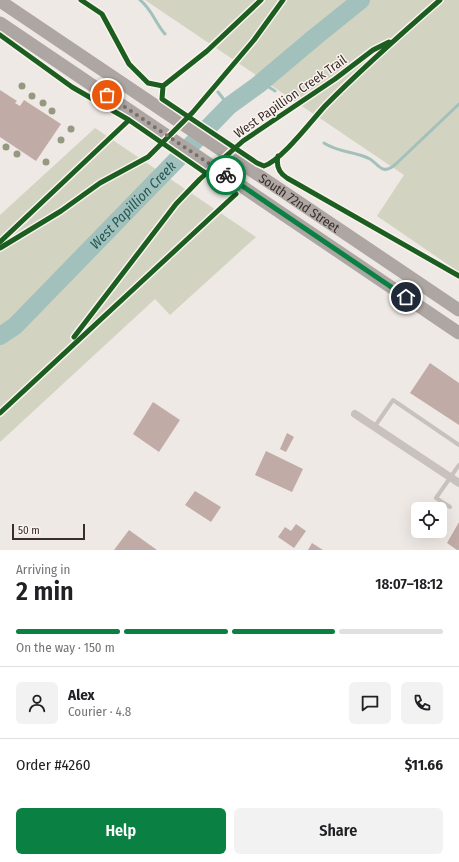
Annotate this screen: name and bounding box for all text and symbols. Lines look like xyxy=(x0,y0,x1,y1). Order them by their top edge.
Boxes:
street label: West Papillion Creek Trail xyxy=(231,52,350,141)
pin xyxy=(90,78,124,112)
icon: bag xyxy=(96,84,118,106)
courier xyxy=(206,155,246,195)
water label: West Papillion Creek xyxy=(87,158,180,253)
icon: bike xyxy=(215,164,237,186)
street label: South 72nd Street xyxy=(256,171,343,236)
pin xyxy=(389,280,423,314)
icon: home xyxy=(395,286,417,308)
map controls xyxy=(411,502,447,538)
button: locate xyxy=(411,502,447,538)
scale bar xyxy=(12,522,85,541)
text: 50 m xyxy=(18,524,40,537)
text: Arriving in xyxy=(16,562,70,577)
text: 18:07–18:12 xyxy=(375,575,443,593)
text: 2 min xyxy=(16,576,74,607)
text: On the way · 150 m xyxy=(16,640,115,655)
button: person xyxy=(16,682,58,724)
button: chat xyxy=(349,682,391,724)
button: phone xyxy=(401,682,443,724)
text: Alex xyxy=(68,686,95,704)
text: Courier · 4.8 xyxy=(68,704,131,719)
text: Order #4260 xyxy=(16,756,90,774)
text: $11.66 xyxy=(405,756,443,774)
button: Help xyxy=(16,808,226,854)
button: Share xyxy=(234,808,443,854)

